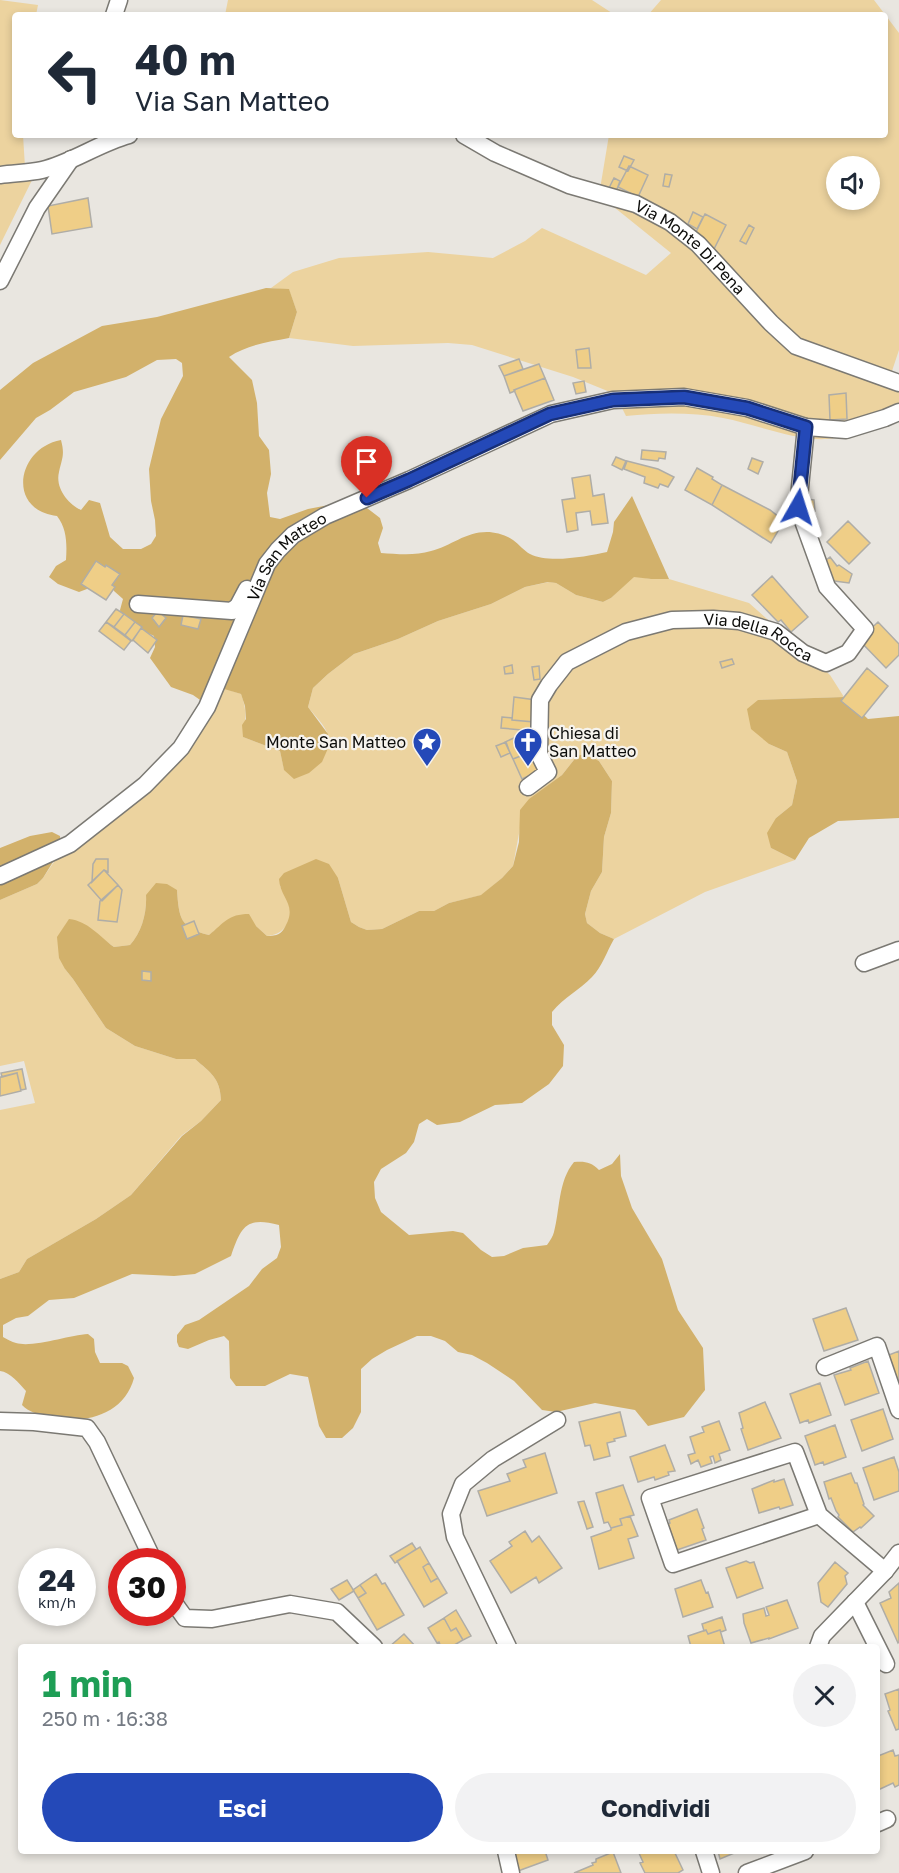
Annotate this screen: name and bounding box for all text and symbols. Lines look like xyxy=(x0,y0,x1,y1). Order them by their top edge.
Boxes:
text: 40 m xyxy=(135,34,236,84)
icon: left xyxy=(36,36,114,114)
text: Via San Matteo xyxy=(135,85,330,117)
map controls xyxy=(826,156,880,210)
button: sound xyxy=(826,156,880,210)
street label: Via Monte Di Pena xyxy=(632,195,750,299)
pin xyxy=(341,436,392,498)
icon: arrive xyxy=(350,445,383,478)
position arrow xyxy=(766,475,830,539)
street label: Via San Matteo xyxy=(243,507,330,604)
street label: Via della Rocca xyxy=(703,609,815,666)
place label: Chiesa di San Matteo xyxy=(549,723,636,761)
place icon: Monte San Matteo xyxy=(411,726,443,768)
church icon: Chiesa di San Matteo xyxy=(512,726,544,768)
place label: Monte San Matteo xyxy=(266,732,406,752)
speed limit sign: 30 xyxy=(108,1548,186,1626)
text: 24 xyxy=(38,1562,76,1598)
text: km/h xyxy=(38,1593,76,1611)
text: 1 min xyxy=(42,1662,133,1705)
button: close xyxy=(793,1664,856,1727)
text: 250 m · 16:38 xyxy=(42,1706,168,1730)
button: Esci xyxy=(42,1773,443,1842)
button: Condividi xyxy=(455,1773,856,1842)

